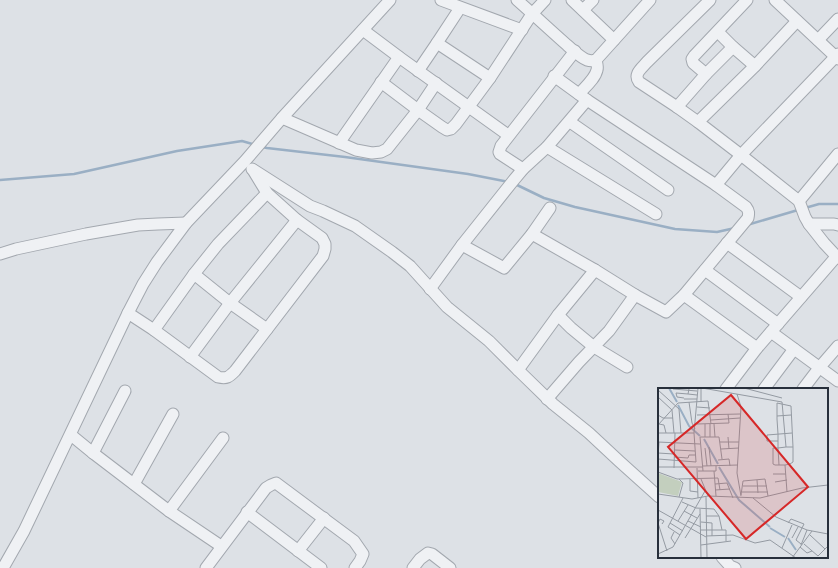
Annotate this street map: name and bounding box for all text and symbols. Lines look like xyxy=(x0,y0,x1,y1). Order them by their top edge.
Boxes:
inset map xyxy=(658,388,828,558)

